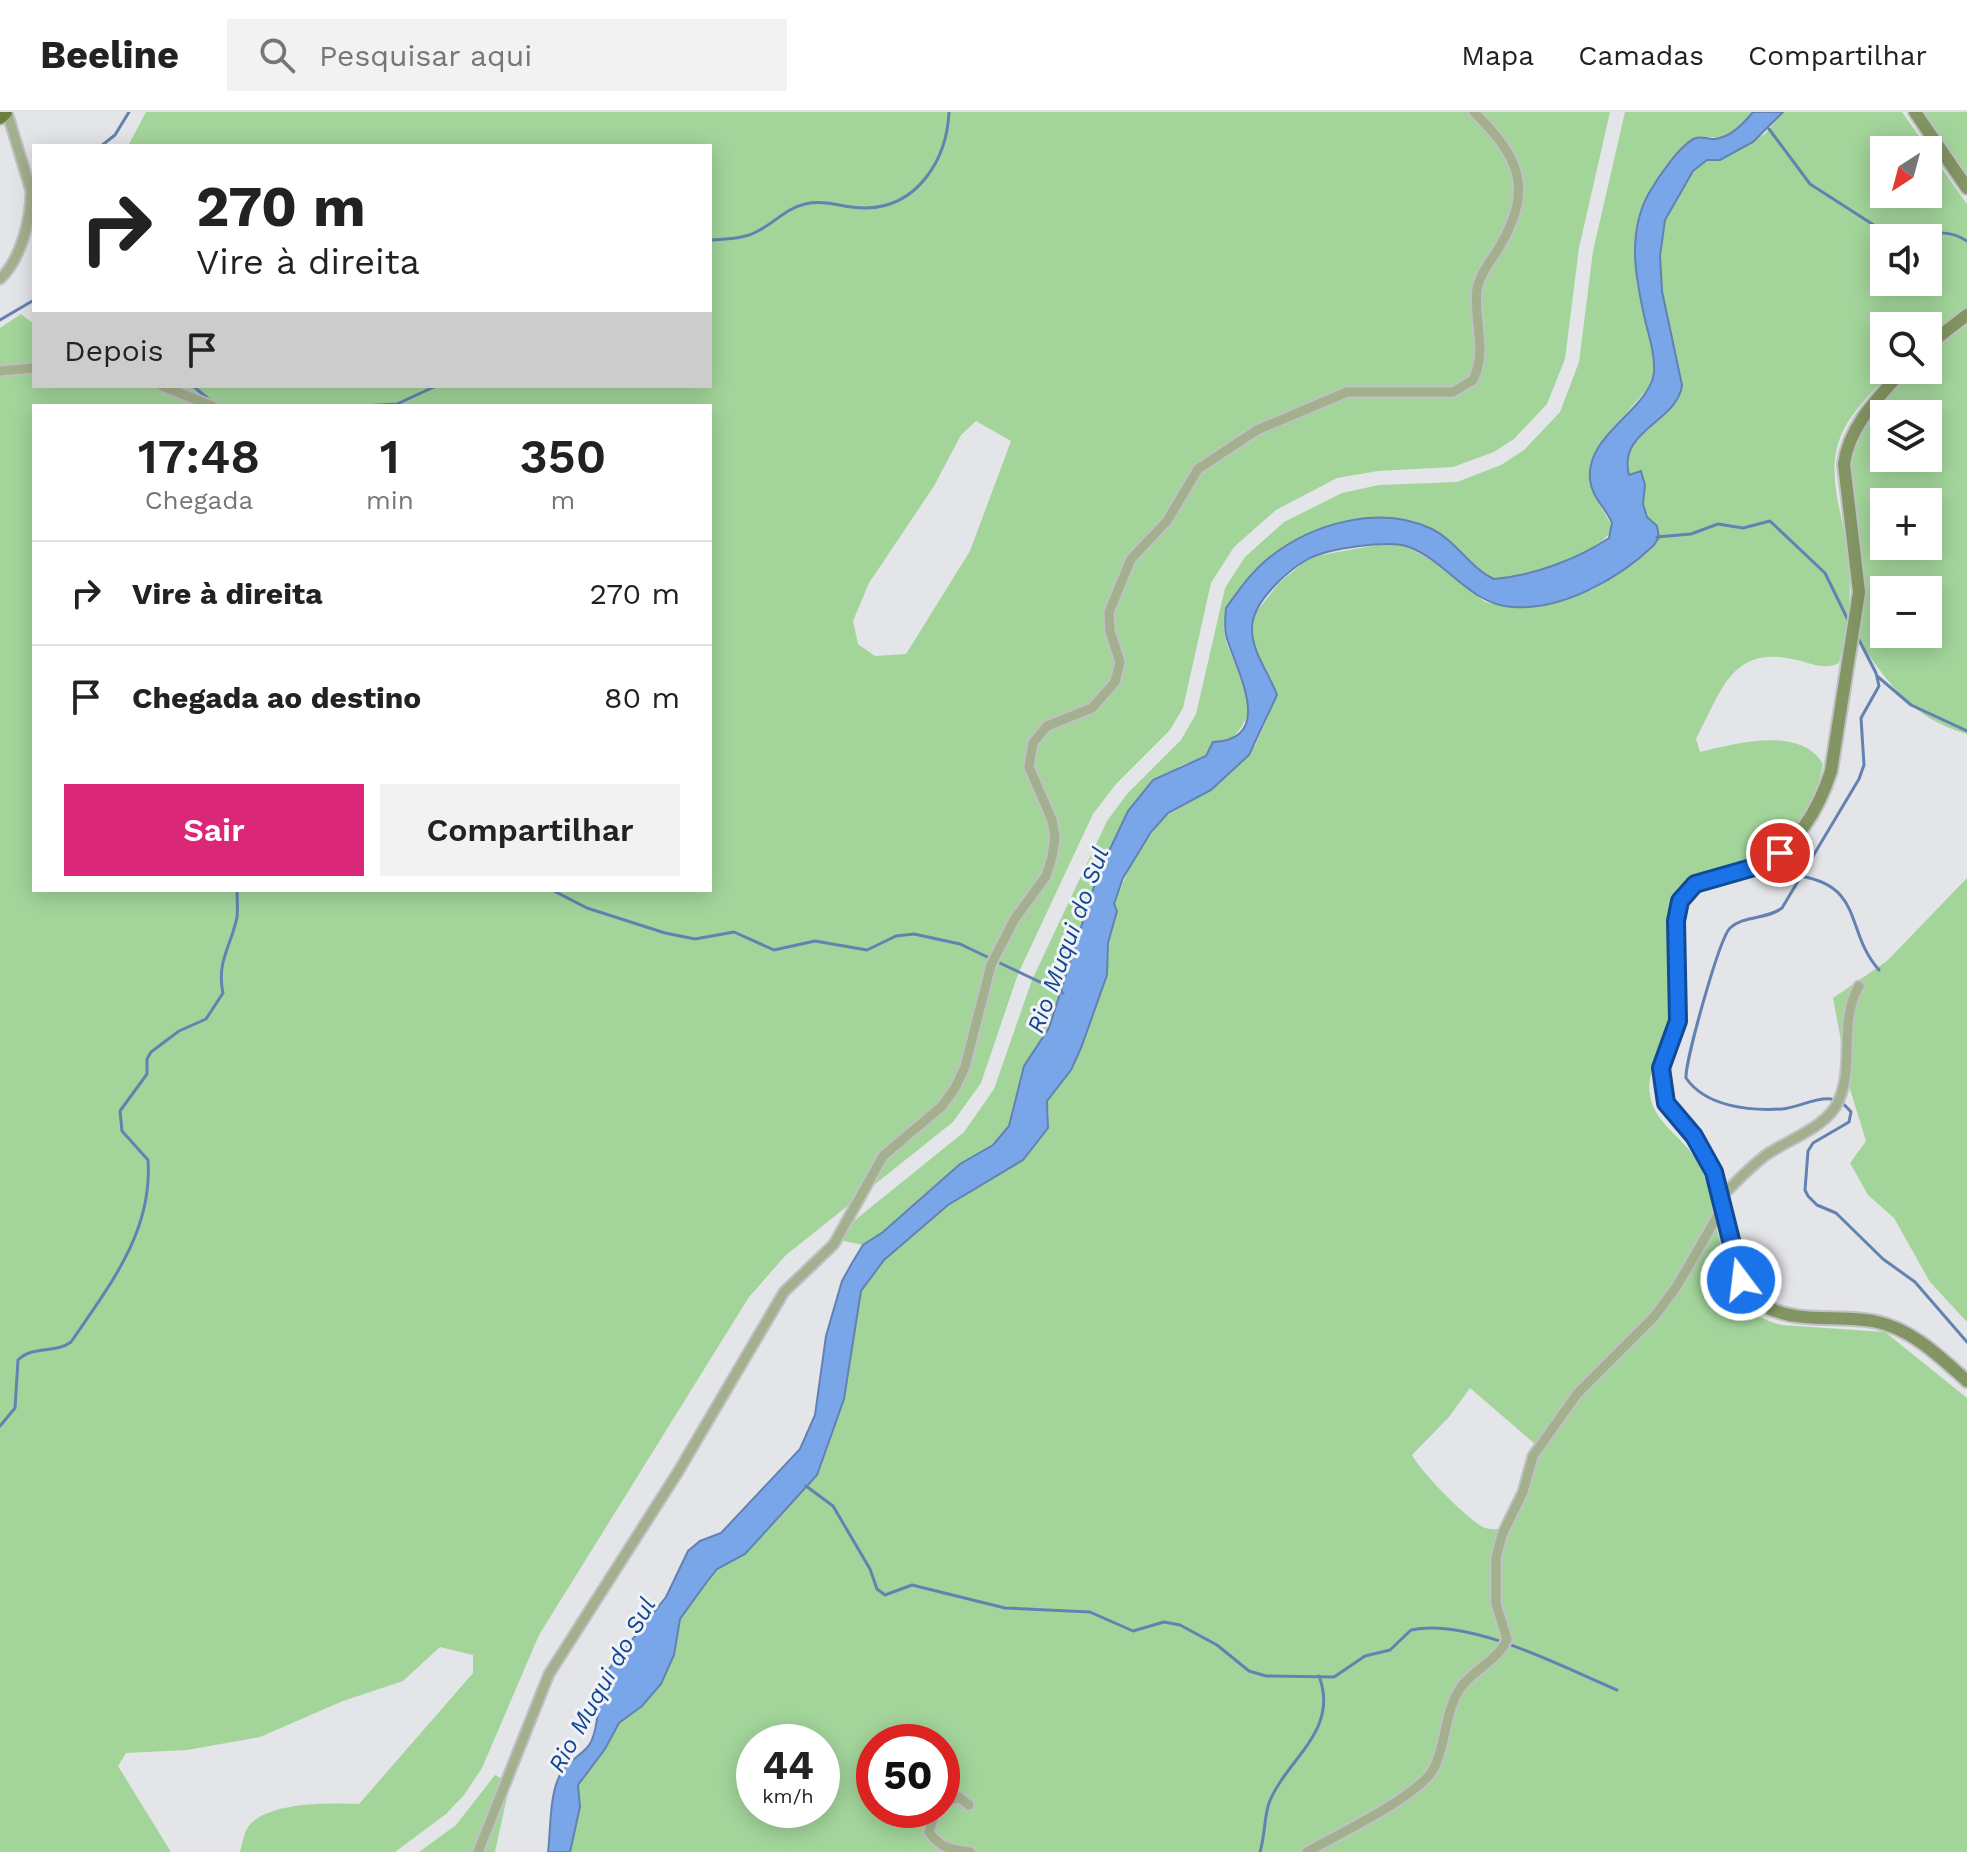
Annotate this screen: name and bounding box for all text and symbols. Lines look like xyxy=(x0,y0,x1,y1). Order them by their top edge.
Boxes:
search box xyxy=(227,19,787,91)
text: Beeline xyxy=(40,33,179,77)
icon: search xyxy=(255,33,299,77)
text: Pesquisar aqui xyxy=(319,38,532,73)
text: Mapa xyxy=(1461,39,1534,72)
text: Camadas xyxy=(1578,39,1704,72)
text: Compartilhar xyxy=(1748,39,1927,72)
north arrow xyxy=(1870,136,1942,208)
map controls xyxy=(1870,136,1942,648)
text: 270 m xyxy=(196,174,366,240)
icon: right xyxy=(64,176,168,280)
button: sound xyxy=(1870,224,1942,296)
text: Vire à direita xyxy=(196,241,420,283)
button: search xyxy=(1870,312,1942,384)
icon: arrive xyxy=(180,328,224,372)
text: Depois xyxy=(64,333,164,368)
button: layers xyxy=(1870,400,1942,472)
text: 17:48 xyxy=(138,428,260,485)
text: 1 xyxy=(380,428,400,485)
text: 350 xyxy=(519,428,606,485)
text: Chegada xyxy=(145,485,253,515)
text: min xyxy=(366,485,414,515)
text: m xyxy=(550,485,575,515)
button: + xyxy=(1870,488,1942,560)
icon: right xyxy=(64,571,108,615)
text: Vire à direita xyxy=(132,576,323,611)
text: 270 m xyxy=(589,576,680,611)
button: − xyxy=(1870,576,1942,648)
icon: arrive xyxy=(64,675,108,719)
text: Chegada ao destino xyxy=(132,680,421,715)
text: 80 m xyxy=(604,680,680,715)
button: Sair xyxy=(64,784,364,876)
button: Compartilhar xyxy=(380,784,680,876)
pin xyxy=(1746,819,1814,887)
icon: arrive xyxy=(1758,831,1802,875)
water label: Rio Muqui do Sul xyxy=(1021,843,1115,1037)
position arrow xyxy=(1699,1238,1783,1322)
water label: Rio Muqui do Sul xyxy=(542,1593,662,1777)
speed limit sign: 50 xyxy=(856,1724,960,1828)
text: 44 xyxy=(762,1742,814,1789)
text: km/h xyxy=(762,1784,814,1808)

